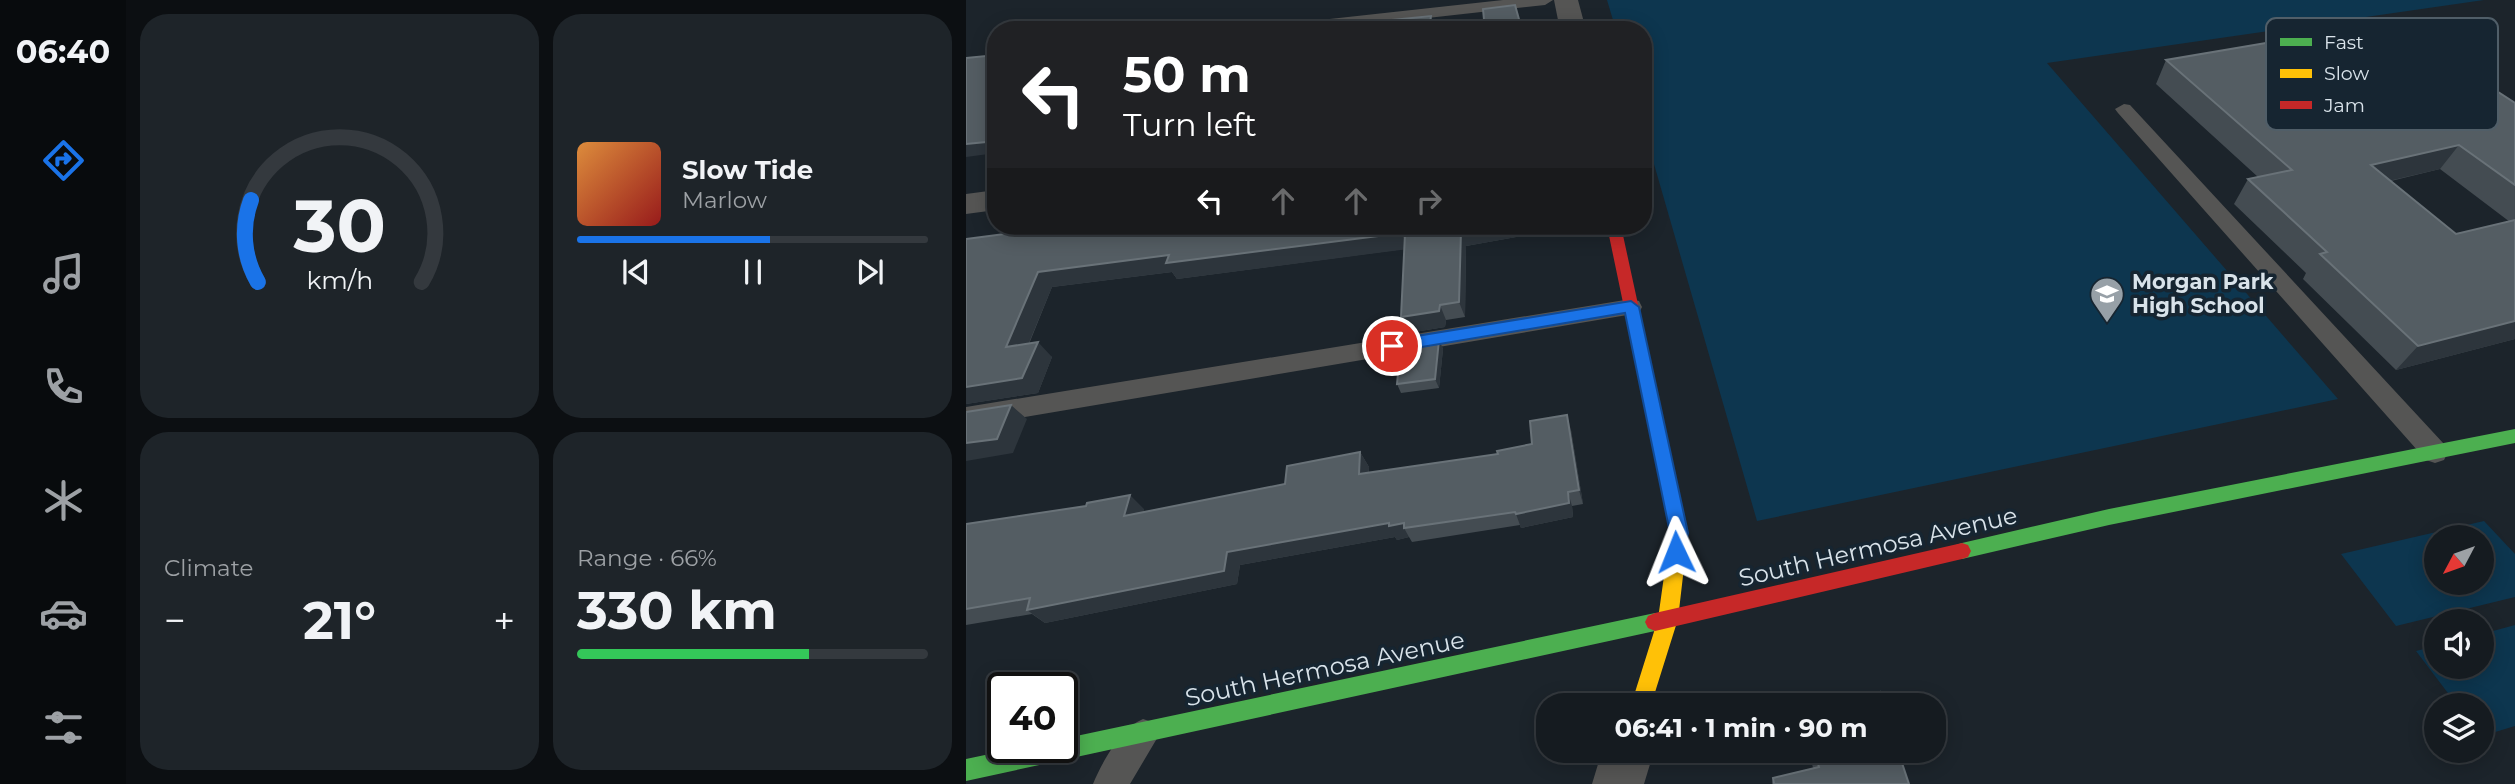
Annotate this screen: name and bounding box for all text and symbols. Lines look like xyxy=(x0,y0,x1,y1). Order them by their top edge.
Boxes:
legend xyxy=(2266,18,2498,130)
text: Fast xyxy=(2324,31,2364,54)
text: 06:40 xyxy=(16,32,110,71)
text: 50 m xyxy=(1123,45,1251,104)
icon: left xyxy=(1008,49,1099,140)
text: Slow xyxy=(2324,62,2369,85)
text: Jam xyxy=(2323,94,2365,117)
text: Turn left xyxy=(1123,105,1257,144)
icon: directions xyxy=(39,136,88,185)
text: Slow Tide xyxy=(682,154,813,186)
icon: left xyxy=(1191,182,1229,220)
icon: ahead xyxy=(1264,182,1302,220)
icon: ahead xyxy=(1337,182,1375,220)
icon: right xyxy=(1410,182,1448,220)
text: 30 xyxy=(292,183,386,271)
text: Marlow xyxy=(682,186,767,214)
icon: music xyxy=(39,249,88,298)
icon: previous xyxy=(617,253,655,291)
icon: pause xyxy=(734,253,772,291)
icon: next xyxy=(851,253,889,291)
text: km/h xyxy=(306,265,373,295)
place label: Morgan Park High School xyxy=(2132,269,2274,318)
school or university icon: Morgan Park High School xyxy=(2088,275,2126,324)
pin xyxy=(1362,316,1422,376)
icon: arrive xyxy=(1373,327,1411,365)
icon: phone xyxy=(39,362,88,411)
icon: climate xyxy=(39,476,88,525)
street label: South Hermosa Avenue xyxy=(1736,500,2020,593)
position arrow xyxy=(1639,515,1713,589)
north arrow xyxy=(2424,525,2494,595)
map controls xyxy=(2424,525,2494,763)
text: Range · 66% xyxy=(577,544,717,572)
text: Climate xyxy=(164,554,253,582)
text: 330 km xyxy=(577,579,777,642)
icon: car xyxy=(39,589,88,638)
text: 21° xyxy=(303,589,376,652)
text: − xyxy=(164,597,186,644)
text: + xyxy=(493,597,515,644)
button: sound xyxy=(2424,609,2494,679)
street label: South Hermosa Avenue xyxy=(1183,625,1467,712)
speed limit sign: 40 xyxy=(987,672,1078,763)
button: layers xyxy=(2424,693,2494,763)
icon: filters xyxy=(39,703,88,752)
text: 06:41 · 1 min · 90 m xyxy=(1614,712,1868,744)

